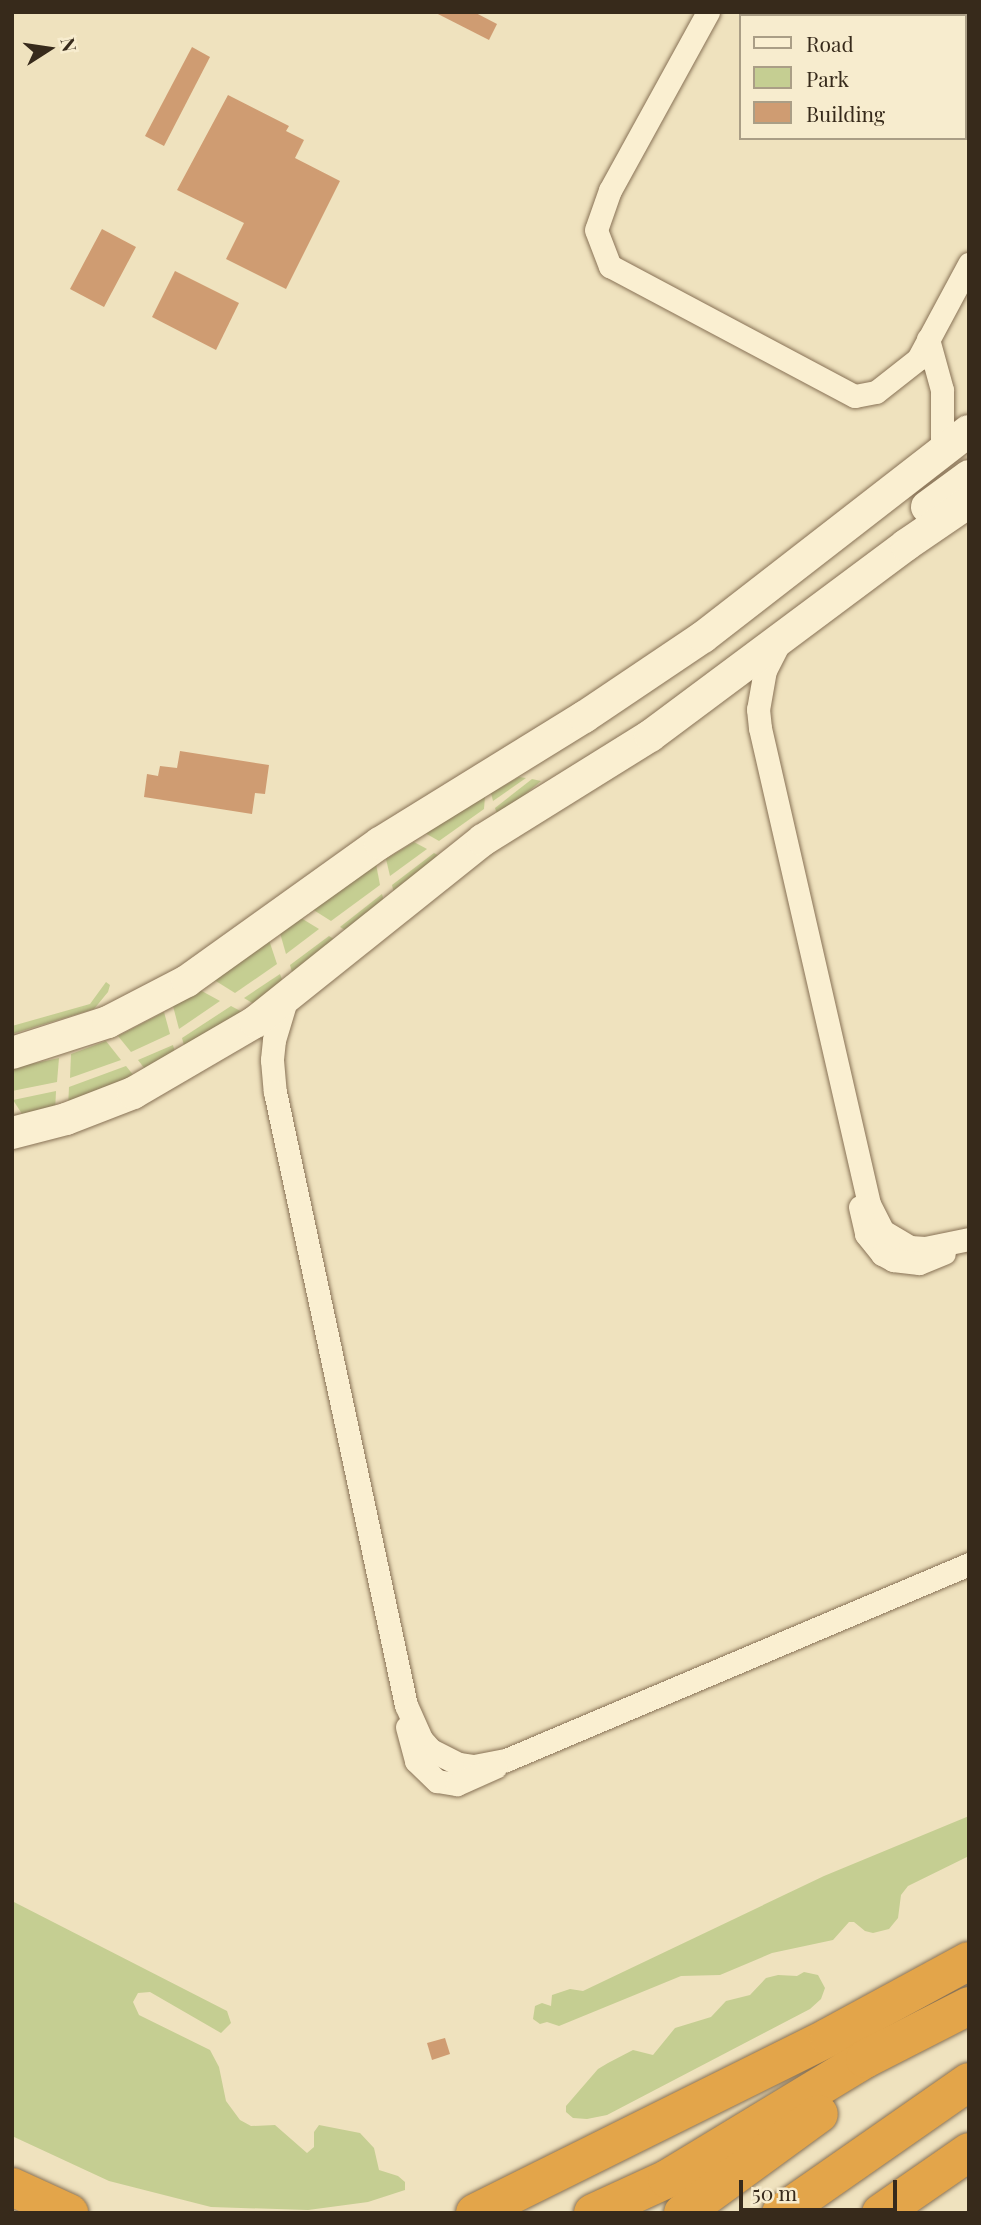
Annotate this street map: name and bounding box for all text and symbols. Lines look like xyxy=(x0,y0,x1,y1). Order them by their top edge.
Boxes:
north arrow xyxy=(14,14,84,84)
legend xyxy=(740,14,967,140)
text: Road xyxy=(806,29,854,57)
text: N xyxy=(55,35,84,54)
text: Park xyxy=(806,64,849,92)
text: Building xyxy=(806,99,885,127)
scale bar xyxy=(743,2166,900,2210)
text: 50 m xyxy=(752,2178,797,2206)

